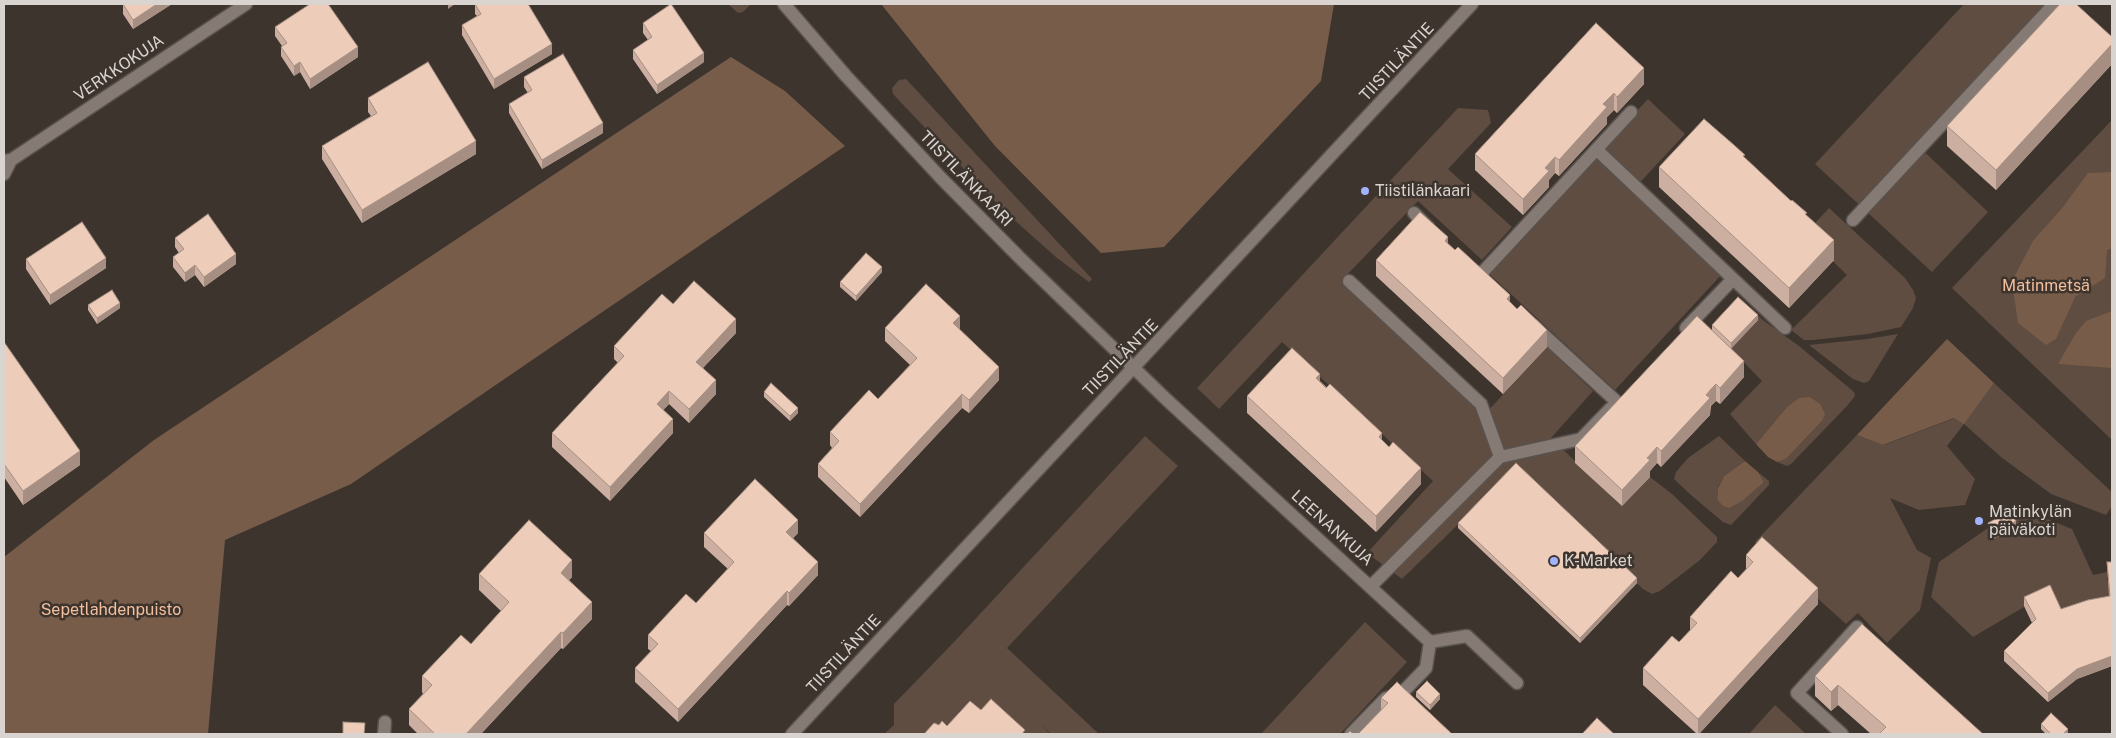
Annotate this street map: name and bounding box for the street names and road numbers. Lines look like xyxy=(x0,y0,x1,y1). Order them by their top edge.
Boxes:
street label: TIISTILÄNTIE xyxy=(1356,19,1438,105)
street label: VERKKOKUJA xyxy=(71,31,167,105)
street label: TIISTILÄNKAARI xyxy=(916,127,1016,231)
street label: TIISTILÄNTIE xyxy=(1079,315,1163,401)
street label: LEENANKUJA xyxy=(1287,486,1377,570)
street label: TIISTILÄNTIE xyxy=(803,611,885,697)

